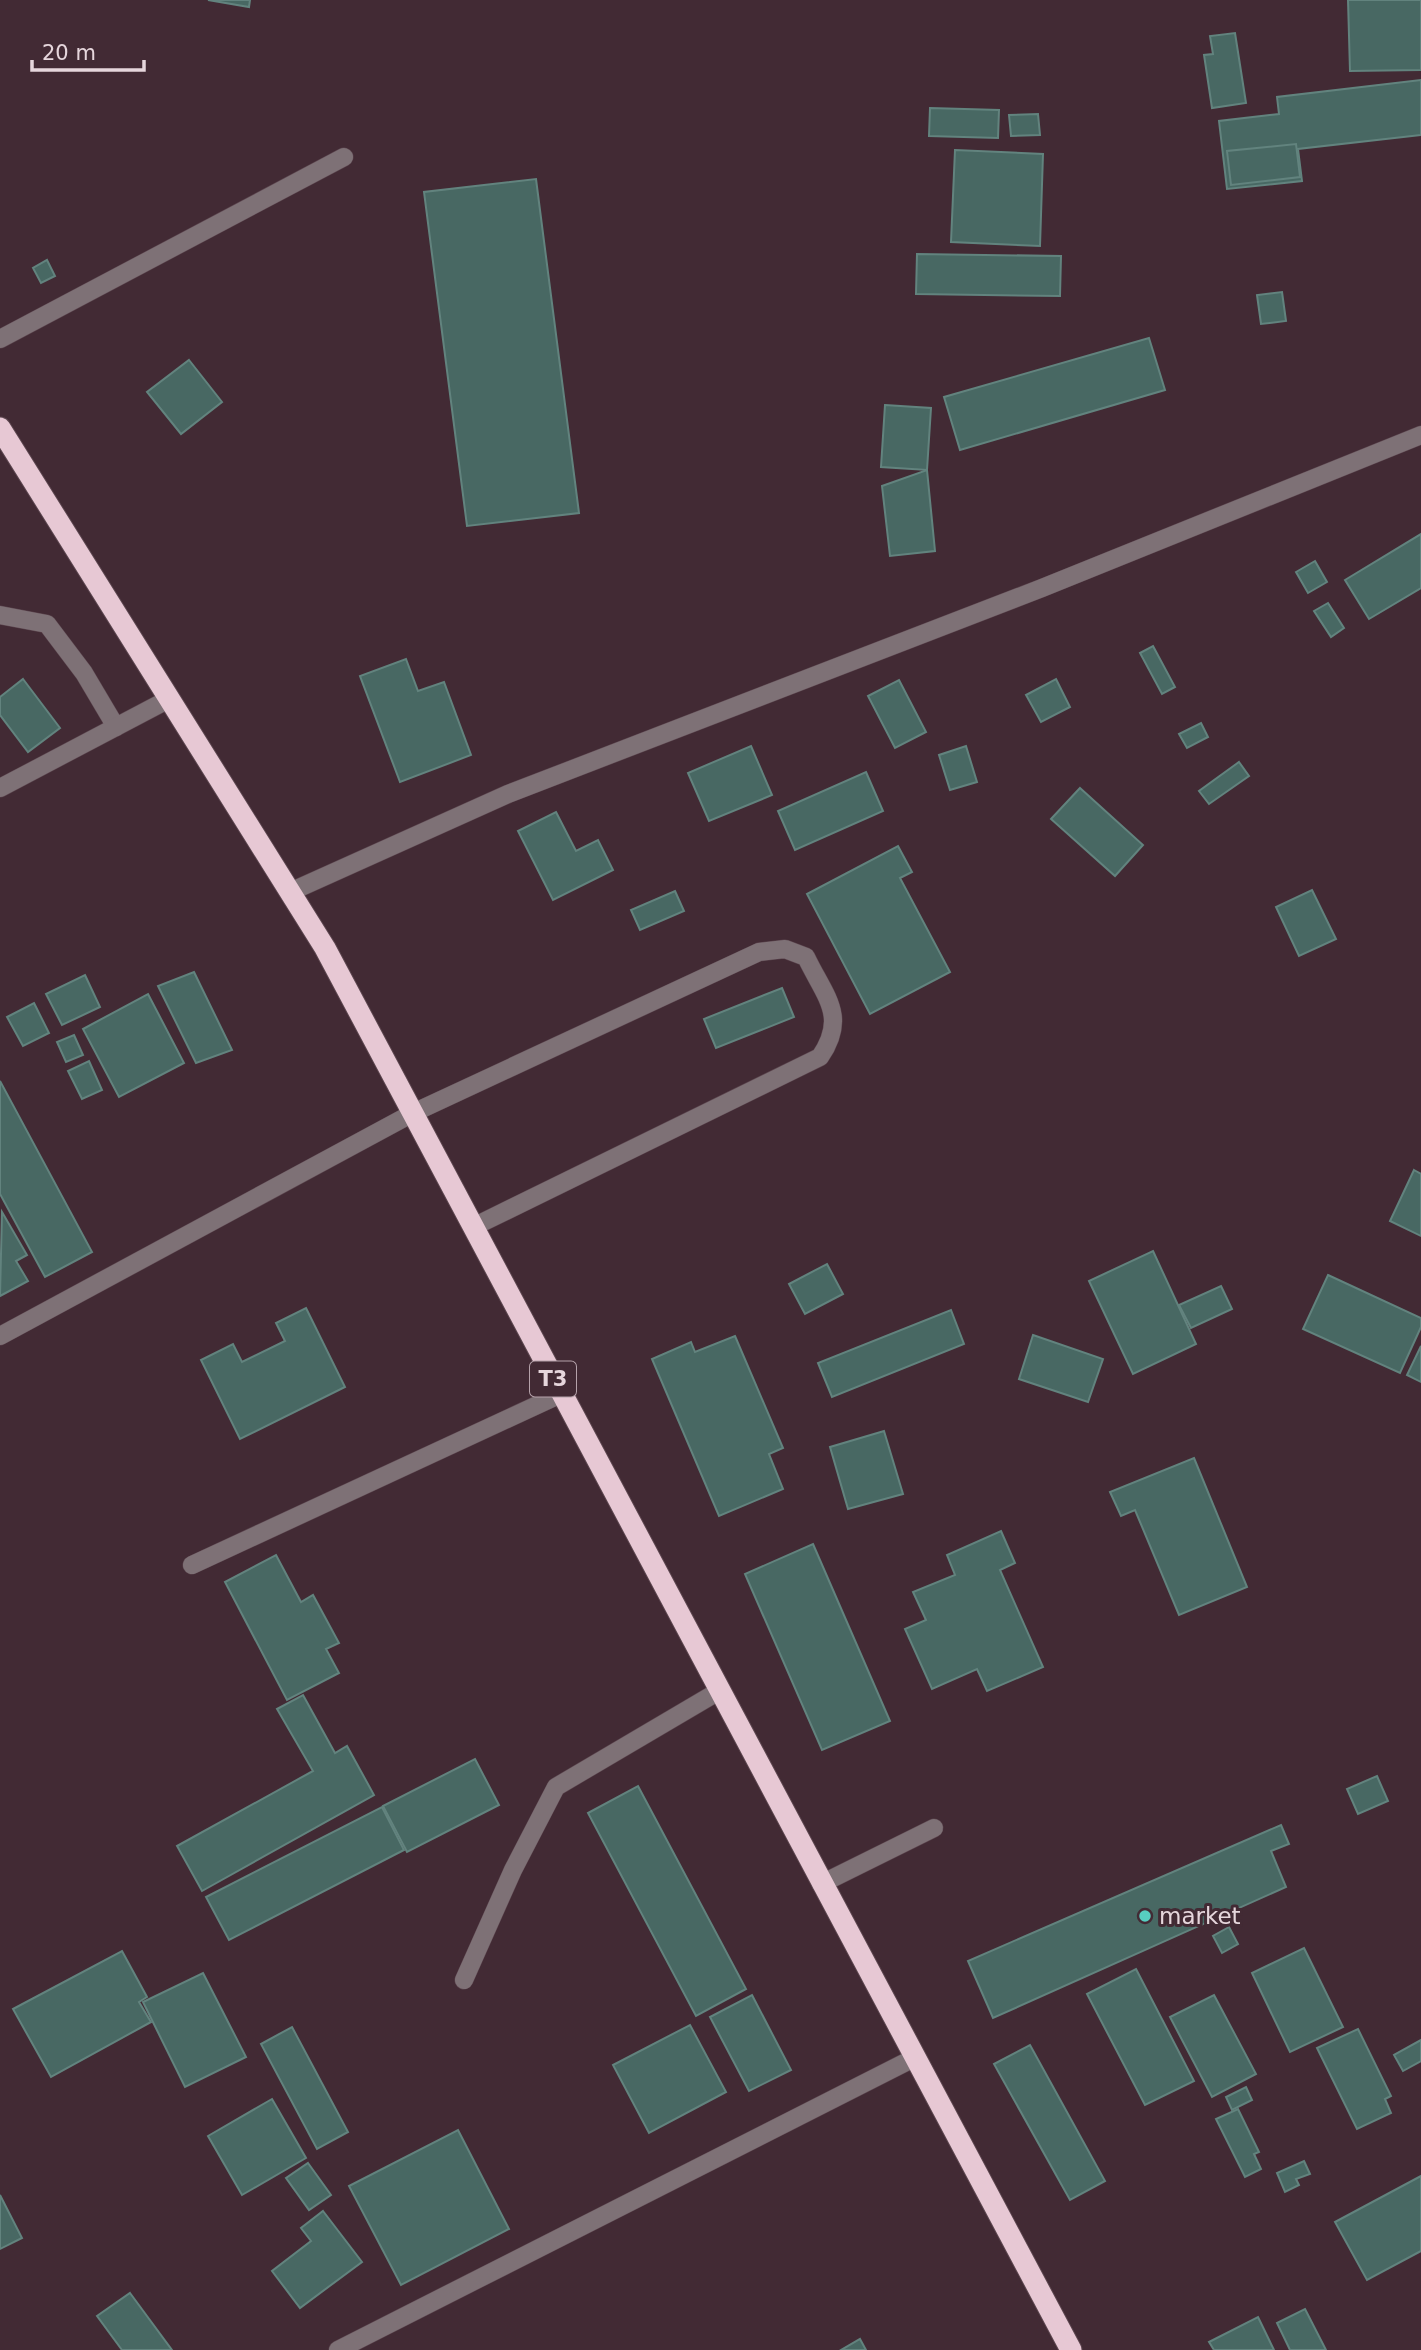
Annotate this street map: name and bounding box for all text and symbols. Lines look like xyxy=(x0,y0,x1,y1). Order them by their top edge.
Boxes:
scale bar xyxy=(32,28,144,72)
text: 20 m xyxy=(42,41,96,65)
road number: T3 xyxy=(530,1362,576,1396)
place label: market xyxy=(1159,1903,1241,1929)
marker: market xyxy=(1137,1908,1153,1924)

